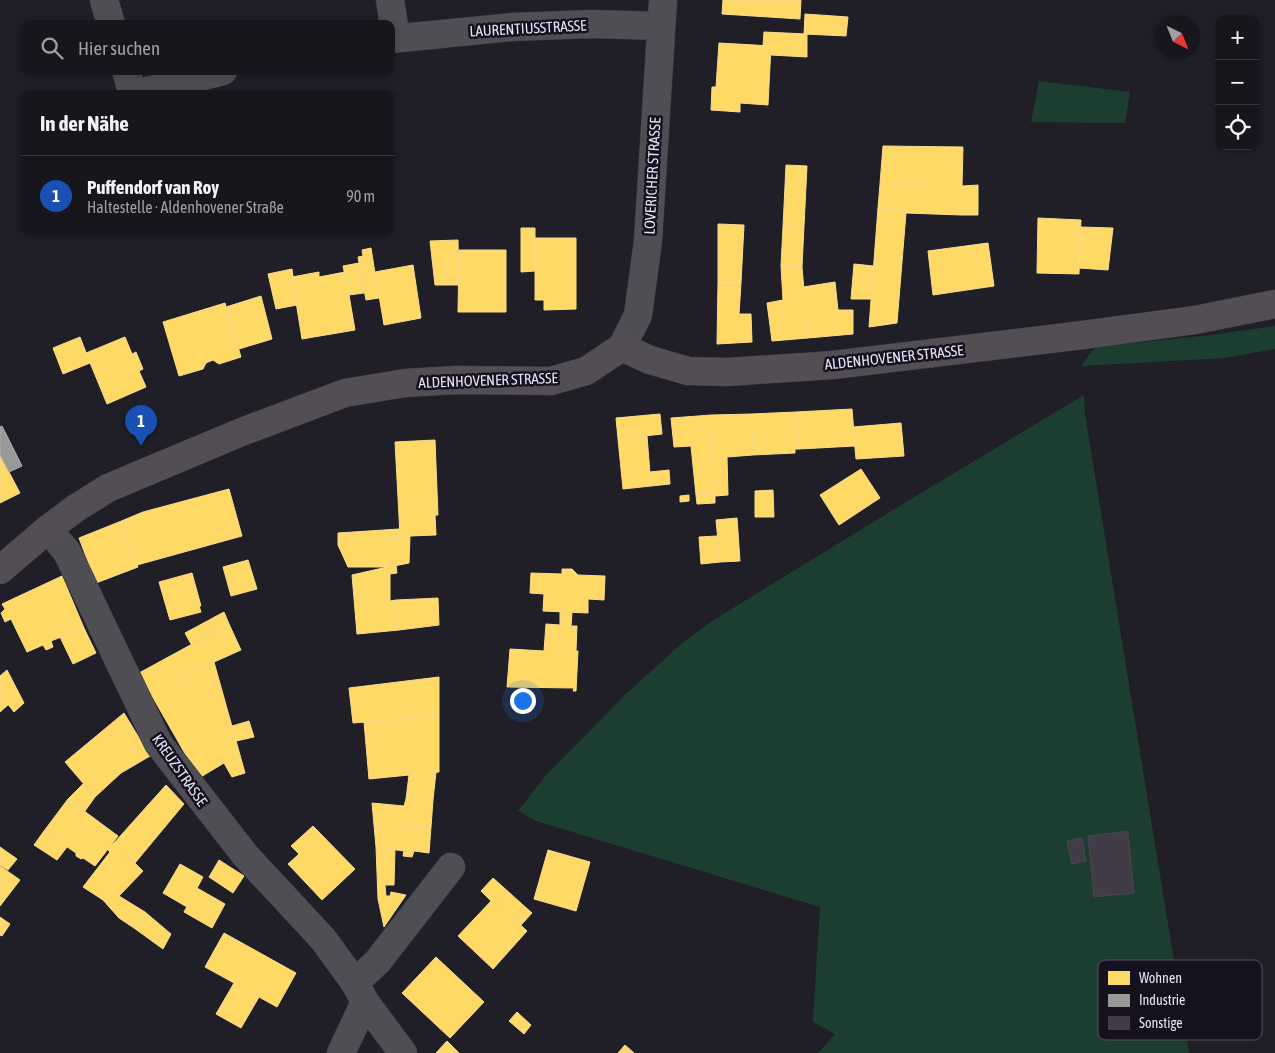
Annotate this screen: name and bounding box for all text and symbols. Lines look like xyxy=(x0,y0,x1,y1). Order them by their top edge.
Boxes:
north arrow xyxy=(1155,15,1200,60)
map controls xyxy=(1215,15,1260,150)
button: + xyxy=(1215,15,1260,60)
street label: LAURENTIUSSTRASSE xyxy=(469,16,587,40)
search box xyxy=(20,20,395,75)
icon: search xyxy=(38,34,66,62)
text: Hier suchen xyxy=(78,37,160,59)
button: − xyxy=(1215,60,1260,105)
button: locate xyxy=(1215,105,1260,150)
text: In der Nähe xyxy=(40,111,129,135)
street label: LOVERICHER STRASSE xyxy=(640,116,664,235)
text: Puffendorf van Roy xyxy=(87,176,219,198)
text: 1 xyxy=(52,187,60,205)
text: 90 m xyxy=(346,187,375,205)
text: Haltestelle · Aldenhovener Straße xyxy=(87,198,284,216)
street label: ALDENHOVENER STRASSE xyxy=(824,341,965,373)
street label: ALDENHOVENER STRASSE xyxy=(418,369,559,391)
pin: 1 xyxy=(125,405,157,446)
your location xyxy=(510,688,536,714)
street label: KREUZSTRASSE xyxy=(149,731,211,810)
legend xyxy=(1098,960,1262,1040)
text: Wohnen xyxy=(1139,970,1182,986)
text: Industrie xyxy=(1139,992,1185,1008)
text: Sonstige xyxy=(1139,1015,1183,1031)

